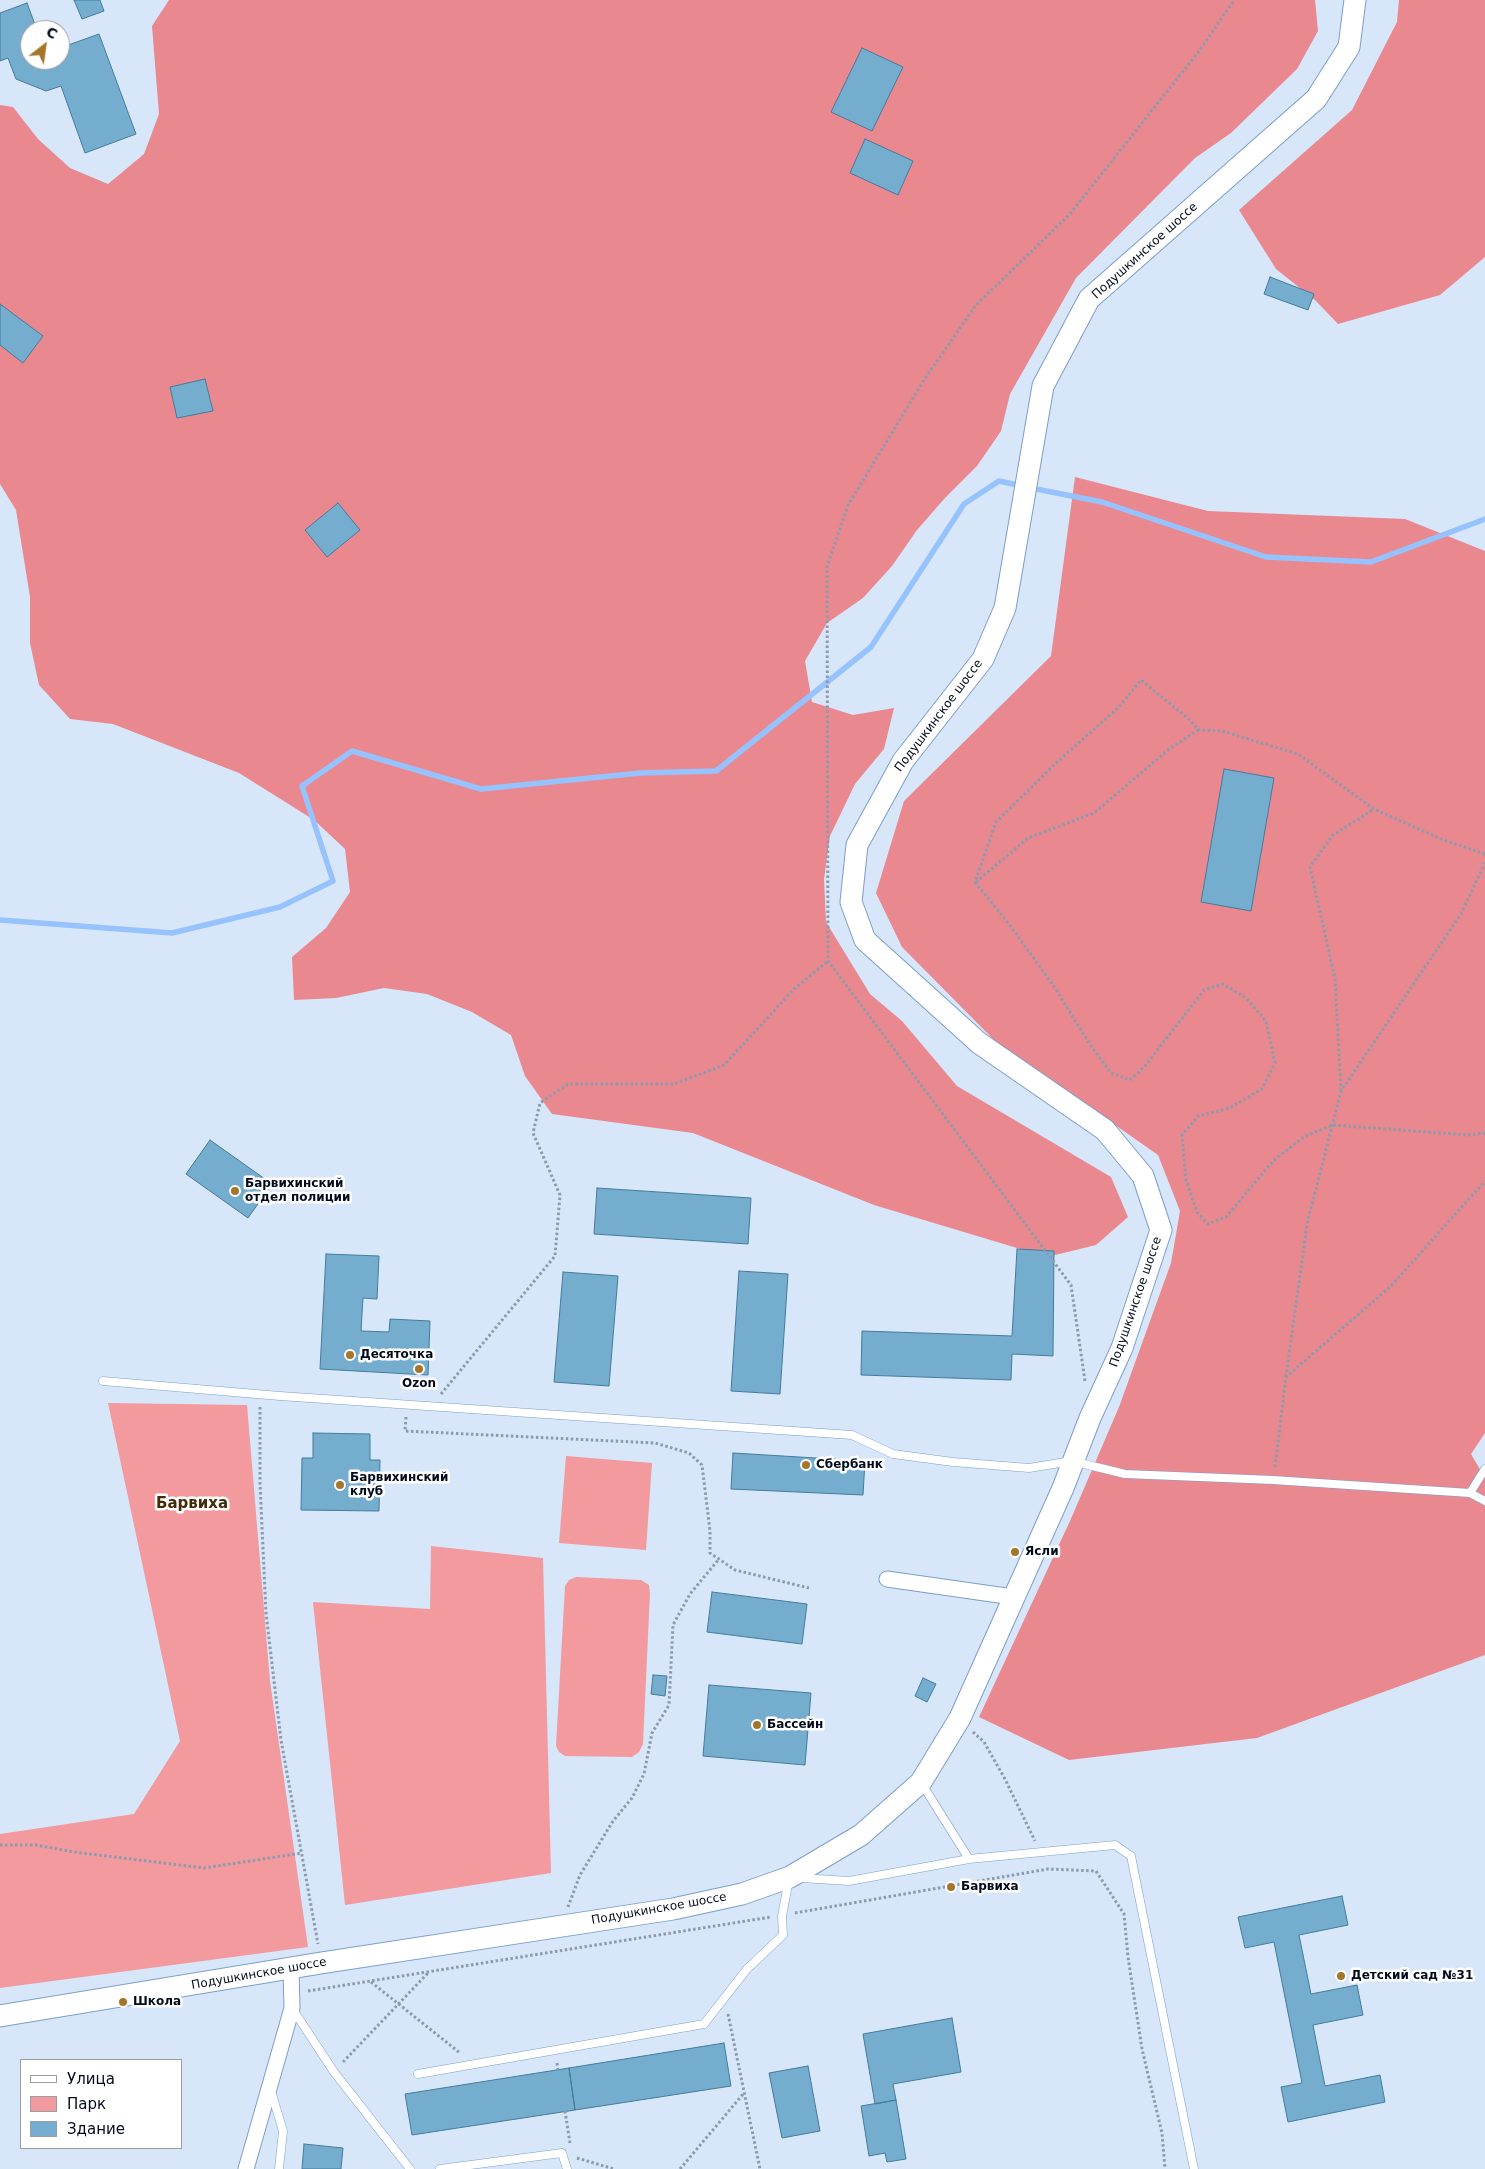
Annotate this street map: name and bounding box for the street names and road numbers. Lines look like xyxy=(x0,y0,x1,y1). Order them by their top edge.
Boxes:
street label: Подушкинское шоссе xyxy=(1089,200,1201,302)
street label: Подушкинское шоссе xyxy=(892,657,986,775)
street label: Подушкинское шоссе xyxy=(1107,1235,1165,1369)
street label: Подушкинское шоссе xyxy=(590,1890,728,1928)
street label: Подушкинское шоссе xyxy=(190,1955,328,1993)

